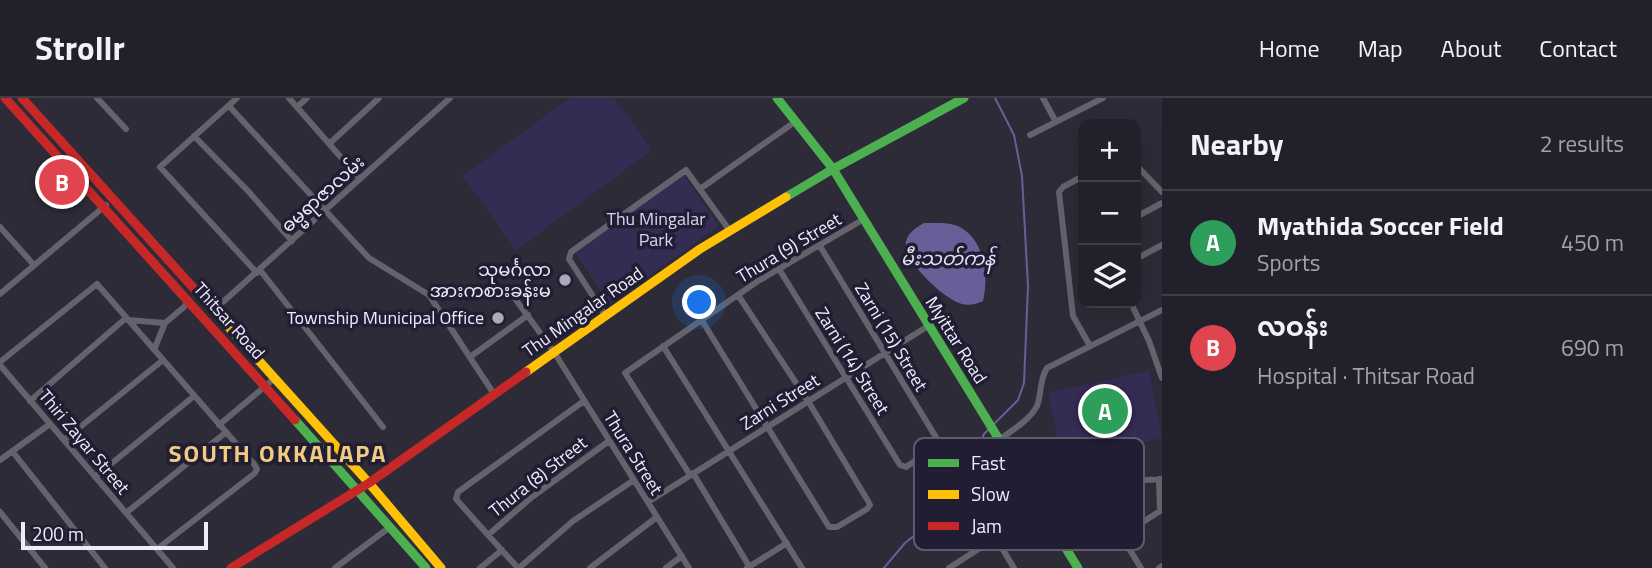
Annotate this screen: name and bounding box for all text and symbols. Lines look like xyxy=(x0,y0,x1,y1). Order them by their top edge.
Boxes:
text: Strollr xyxy=(35,23,125,73)
text: Home xyxy=(1259,30,1320,66)
text: Map xyxy=(1358,30,1403,66)
text: About xyxy=(1441,30,1501,66)
text: Contact xyxy=(1539,30,1617,66)
map controls xyxy=(1078,119,1141,308)
button: + xyxy=(1078,119,1141,182)
text: Nearby xyxy=(1190,121,1283,167)
text: 2 results xyxy=(1540,126,1624,161)
street label: ဓမ္မရာဇာလမ်း xyxy=(275,149,372,240)
pin: B xyxy=(39,156,85,208)
button: − xyxy=(1078,182,1141,245)
park label: Thu Mingalar Park xyxy=(606,205,706,253)
street label: Thura (9) Street xyxy=(731,205,847,289)
text: Myathida Soccer Field xyxy=(1257,206,1504,245)
text: A xyxy=(1206,225,1220,260)
text: 450 m xyxy=(1561,225,1624,260)
water label: မီးသတ်ကန် xyxy=(901,243,998,274)
button: layers xyxy=(1078,245,1141,308)
text: Sports xyxy=(1257,245,1320,280)
place label: သုမင်္ဂလာ အားကစားခန်းမ xyxy=(430,256,551,306)
street label: Thu Mingalar Road xyxy=(517,260,649,363)
marker: သုမင်္ဂလာ အားကစားခန်းမ xyxy=(557,272,573,288)
street label: Thitsar Road xyxy=(187,276,272,365)
street label: Zarni (15) Street xyxy=(848,277,935,397)
your location xyxy=(682,285,716,319)
street label: Myittar Road xyxy=(919,291,994,389)
street label: Zarni (14) Street xyxy=(809,302,897,420)
place label: Township Municipal Office xyxy=(287,304,484,331)
text: လဝန်း xyxy=(1257,307,1329,346)
marker: Township Municipal Office xyxy=(490,310,506,326)
text: B xyxy=(1206,330,1220,365)
text: 690 m xyxy=(1561,330,1624,365)
text: Hospital · Thitsar Road xyxy=(1257,358,1475,393)
street label: Zarni Street xyxy=(735,366,825,437)
street label: Thiri Zayar Street xyxy=(32,383,137,501)
pin: A xyxy=(1082,385,1128,437)
street label: Thura Street xyxy=(597,406,670,500)
street label: Thura (8) Street xyxy=(483,429,593,524)
district label: SOUTH OKKALAPA xyxy=(168,435,388,471)
legend xyxy=(914,438,1144,550)
text: Fast xyxy=(971,448,1006,477)
text: Slow xyxy=(971,479,1010,508)
text: Jam xyxy=(971,511,1002,540)
scale bar xyxy=(21,519,208,551)
text: 200 m xyxy=(32,519,84,548)

